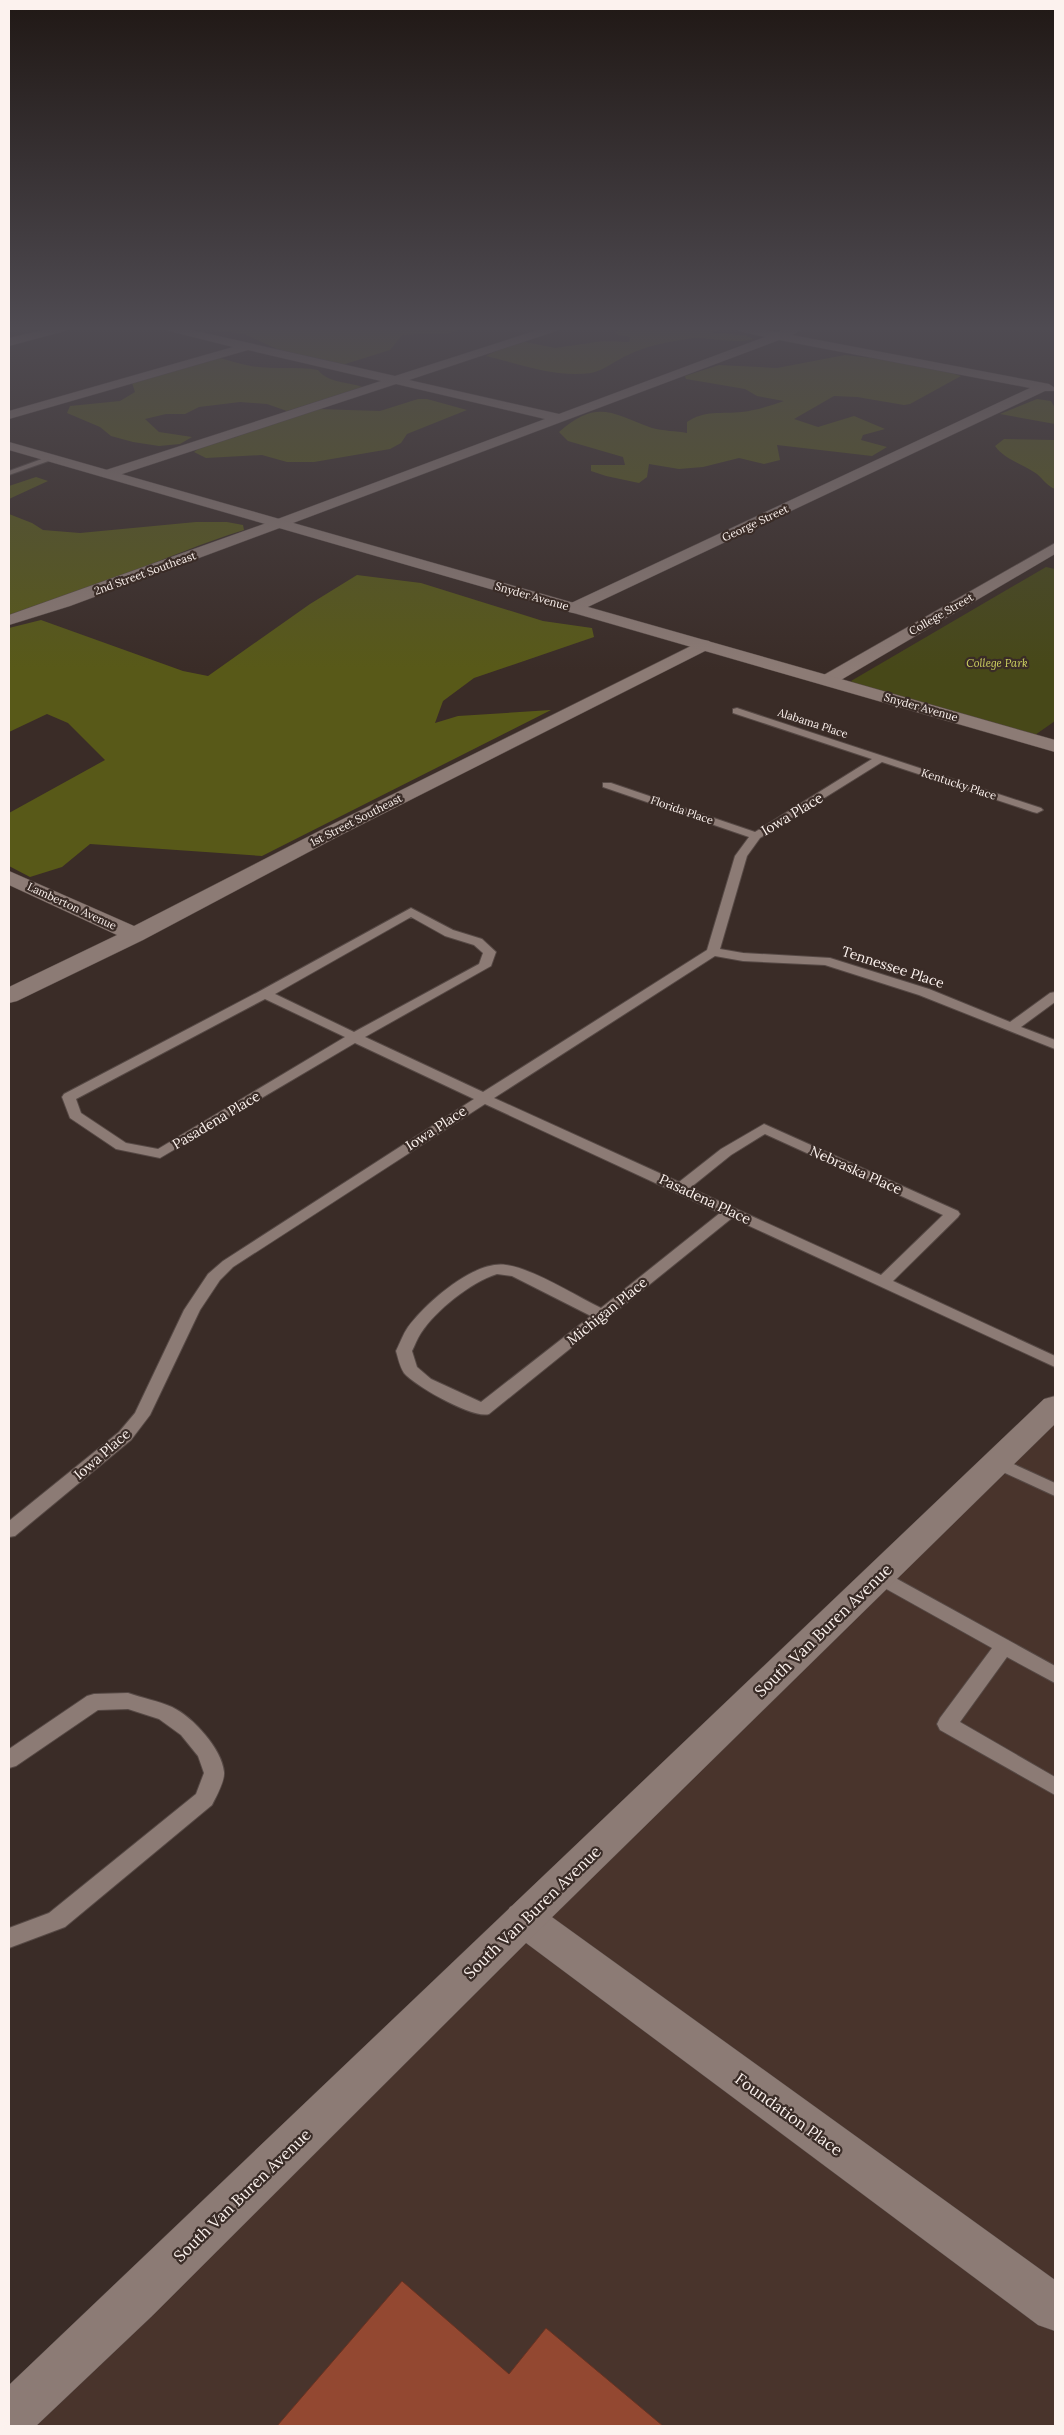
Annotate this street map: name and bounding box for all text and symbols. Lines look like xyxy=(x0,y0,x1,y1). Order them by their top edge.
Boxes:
street label: George Street xyxy=(720,501,791,544)
street label: 2nd Street Southeast xyxy=(92,548,198,598)
street label: Snyder Avenue xyxy=(494,579,570,613)
street label: College Street xyxy=(906,590,976,638)
park label: College Park xyxy=(966,656,1028,670)
street label: Snyder Avenue xyxy=(883,690,959,724)
street label: Alabama Place xyxy=(775,705,850,741)
street label: Kentucky Place xyxy=(920,765,998,803)
street label: Iowa Place xyxy=(758,788,826,839)
street label: 1st Street Southeast xyxy=(308,790,405,849)
street label: Florida Place xyxy=(649,793,715,827)
street label: Lamberton Avenue xyxy=(25,879,119,933)
street label: Tennessee Place xyxy=(840,942,947,992)
street label: Pasadena Place xyxy=(169,1087,263,1153)
street label: Iowa Place xyxy=(402,1101,470,1154)
street label: Nebraska Place xyxy=(807,1142,905,1198)
street label: Pasadena Place xyxy=(656,1170,754,1228)
street label: Michigan Place xyxy=(563,1273,651,1349)
street label: Iowa Place xyxy=(70,1424,134,1483)
street label: South Van Buren Avenue xyxy=(750,1559,896,1701)
street label: South Van Buren Avenue xyxy=(459,1841,605,1983)
street label: Foundation Place xyxy=(731,2068,847,2160)
street label: South Van Buren Avenue xyxy=(169,2124,315,2266)

